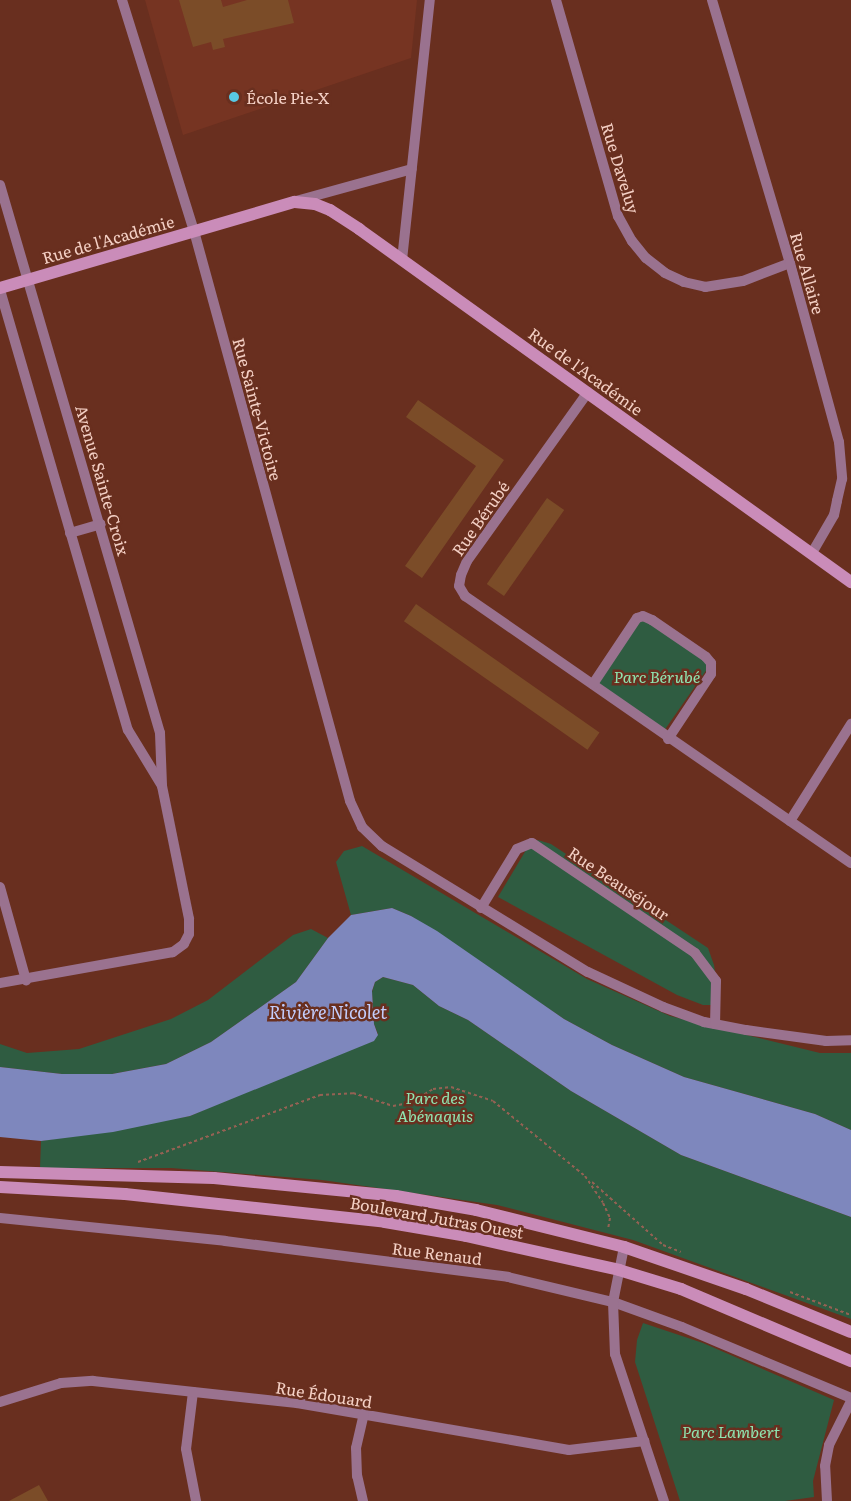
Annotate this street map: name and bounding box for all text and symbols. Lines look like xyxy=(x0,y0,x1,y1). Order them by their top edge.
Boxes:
place label: École Pie-X xyxy=(246,87,329,107)
marker: École Pie-X xyxy=(227,90,241,104)
street label: Rue Daveluy xyxy=(598,120,644,216)
street label: Rue de l'Académie xyxy=(40,211,176,267)
street label: Rue Allaire xyxy=(787,230,829,316)
street label: Rue de l'Académie xyxy=(525,323,647,419)
street label: Rue Sainte-Victoire xyxy=(230,335,286,483)
street label: Avenue Sainte-Croix xyxy=(72,403,134,557)
street label: Rue Bérubé xyxy=(447,477,513,559)
park label: Parc Bérubé xyxy=(614,666,700,686)
street label: Rue Beauséjour xyxy=(565,842,673,924)
water label: Rivière Nicolet xyxy=(269,1001,387,1023)
park label: Parc des Abénaquis xyxy=(397,1087,473,1125)
street label: Boulevard Jutras Ouest xyxy=(349,1192,525,1242)
street label: Rue Renaud xyxy=(391,1238,483,1268)
street label: Rue Édouard xyxy=(274,1377,374,1411)
park label: Parc Lambert xyxy=(682,1421,780,1441)

